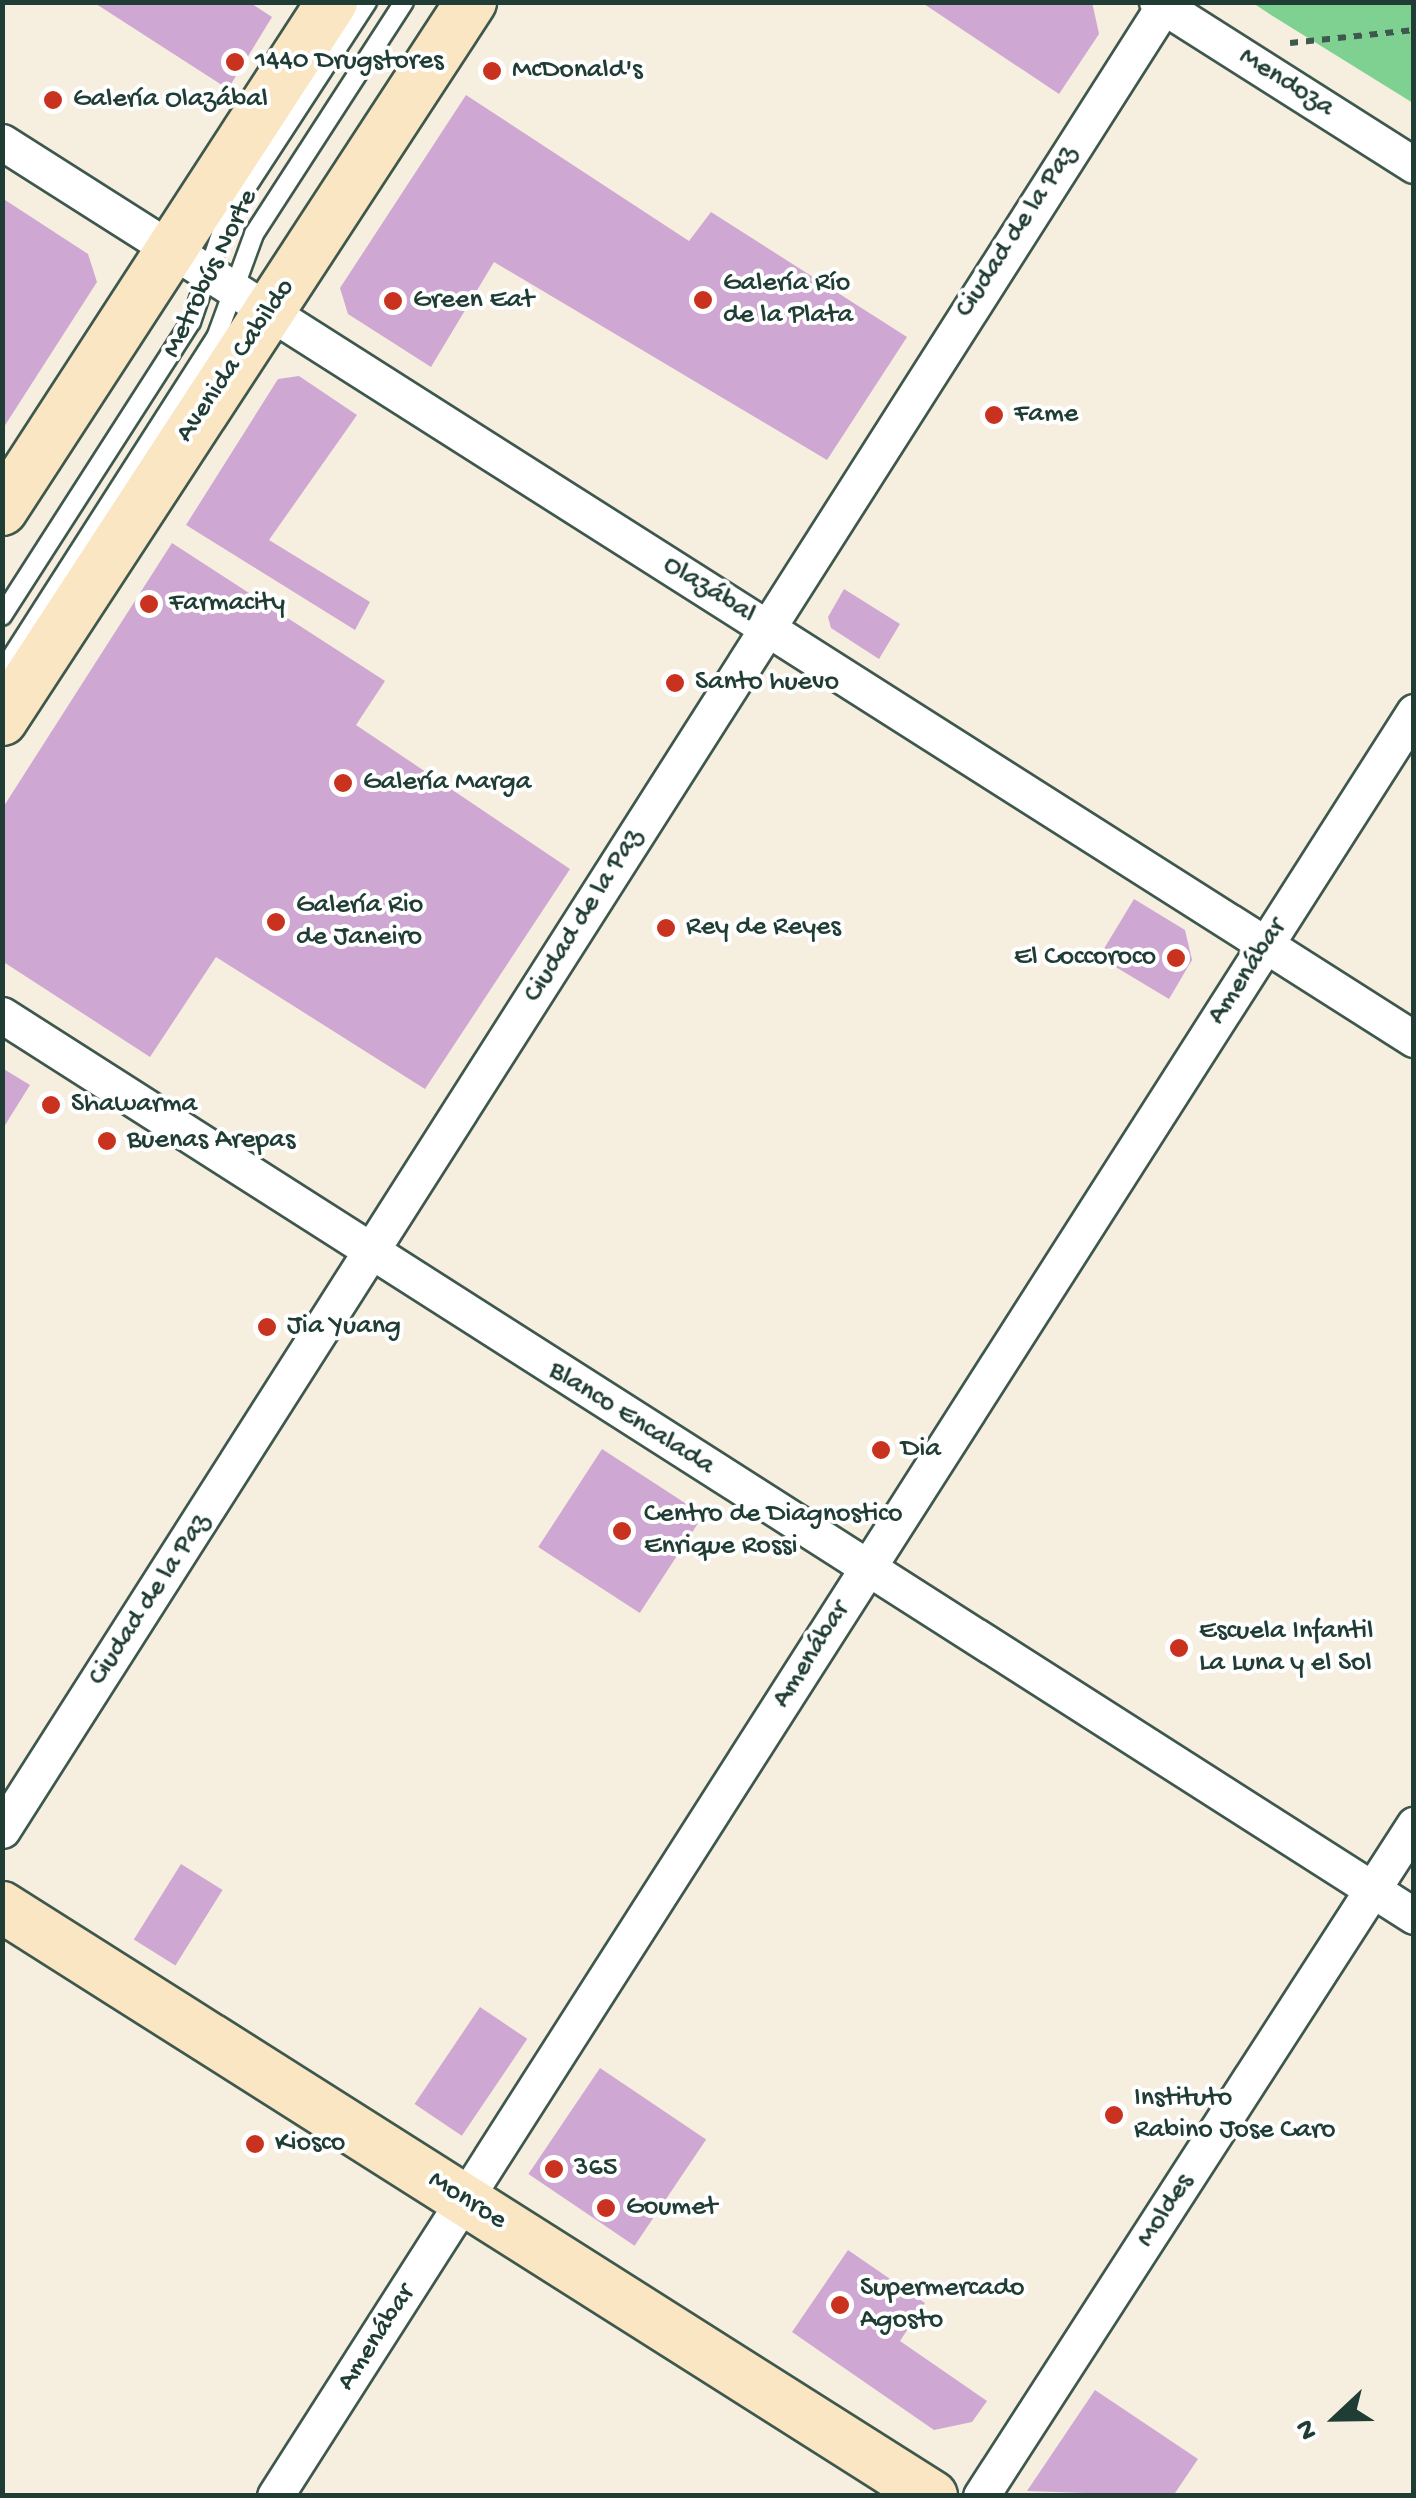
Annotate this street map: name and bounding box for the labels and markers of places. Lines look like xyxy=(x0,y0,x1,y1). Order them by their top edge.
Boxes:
place label: 1440 Drugstores xyxy=(255,45,444,79)
marker: 1440 Drugstores xyxy=(224,51,246,73)
place label: McDonald's xyxy=(512,54,643,88)
marker: McDonald's xyxy=(481,60,503,82)
place label: Galería Olazábal xyxy=(73,83,268,117)
marker: Galería Olazábal xyxy=(42,89,64,111)
place label: Galería Río de la Plata xyxy=(723,267,853,333)
place label: Green Eat xyxy=(413,284,534,318)
marker: Galería Río de la Plata xyxy=(692,289,714,311)
marker: Green Eat xyxy=(382,290,404,312)
place label: Fame xyxy=(1014,398,1078,432)
marker: Fame xyxy=(983,404,1005,426)
place label: Farmacity xyxy=(169,587,285,621)
marker: Farmacity xyxy=(138,593,160,615)
place label: Santo huevo xyxy=(695,666,839,700)
marker: Santo huevo xyxy=(664,672,686,694)
place label: Galería Marga xyxy=(363,766,531,800)
marker: Galería Marga xyxy=(332,772,354,794)
place label: Galería Rio de Janeiro xyxy=(296,889,423,955)
marker: Galería Rio de Janeiro xyxy=(265,911,287,933)
place label: Rey de Reyes xyxy=(686,911,841,945)
marker: Rey de Reyes xyxy=(655,917,677,939)
place label: El Coccoroco xyxy=(1014,941,1156,975)
marker: El Coccoroco xyxy=(1165,947,1187,969)
place label: Shawarma xyxy=(71,1088,197,1122)
marker: Shawarma xyxy=(40,1094,62,1116)
place label: Buenas Arepas xyxy=(127,1124,295,1158)
marker: Buenas Arepas xyxy=(96,1130,118,1152)
place label: Jia Yuang xyxy=(287,1310,401,1344)
marker: Jia Yuang xyxy=(256,1316,278,1338)
place label: Dia xyxy=(901,1433,941,1467)
marker: Dia xyxy=(870,1439,892,1461)
place label: Centro de Diagnostico Enrique Rossi xyxy=(644,1498,902,1564)
marker: Centro de Diagnostico Enrique Rossi xyxy=(609,1518,635,1544)
place label: Escuela Infantil La Luna y el Sol xyxy=(1199,1615,1373,1681)
marker: Escuela Infantil La Luna y el Sol xyxy=(1168,1637,1190,1659)
place label: Instituto Rabino Jose Caro xyxy=(1134,2082,1335,2148)
marker: Instituto Rabino Jose Caro xyxy=(1103,2104,1125,2126)
place label: Kiosco xyxy=(275,2127,345,2161)
marker: Kiosco xyxy=(244,2133,266,2155)
place label: 365 xyxy=(574,2152,617,2186)
marker: 365 xyxy=(543,2158,565,2180)
place label: Goumet xyxy=(626,2191,717,2225)
marker: Goumet xyxy=(595,2197,617,2219)
place label: Supermercado Agosto xyxy=(860,2272,1025,2338)
marker: Supermercado Agosto xyxy=(829,2294,851,2316)

